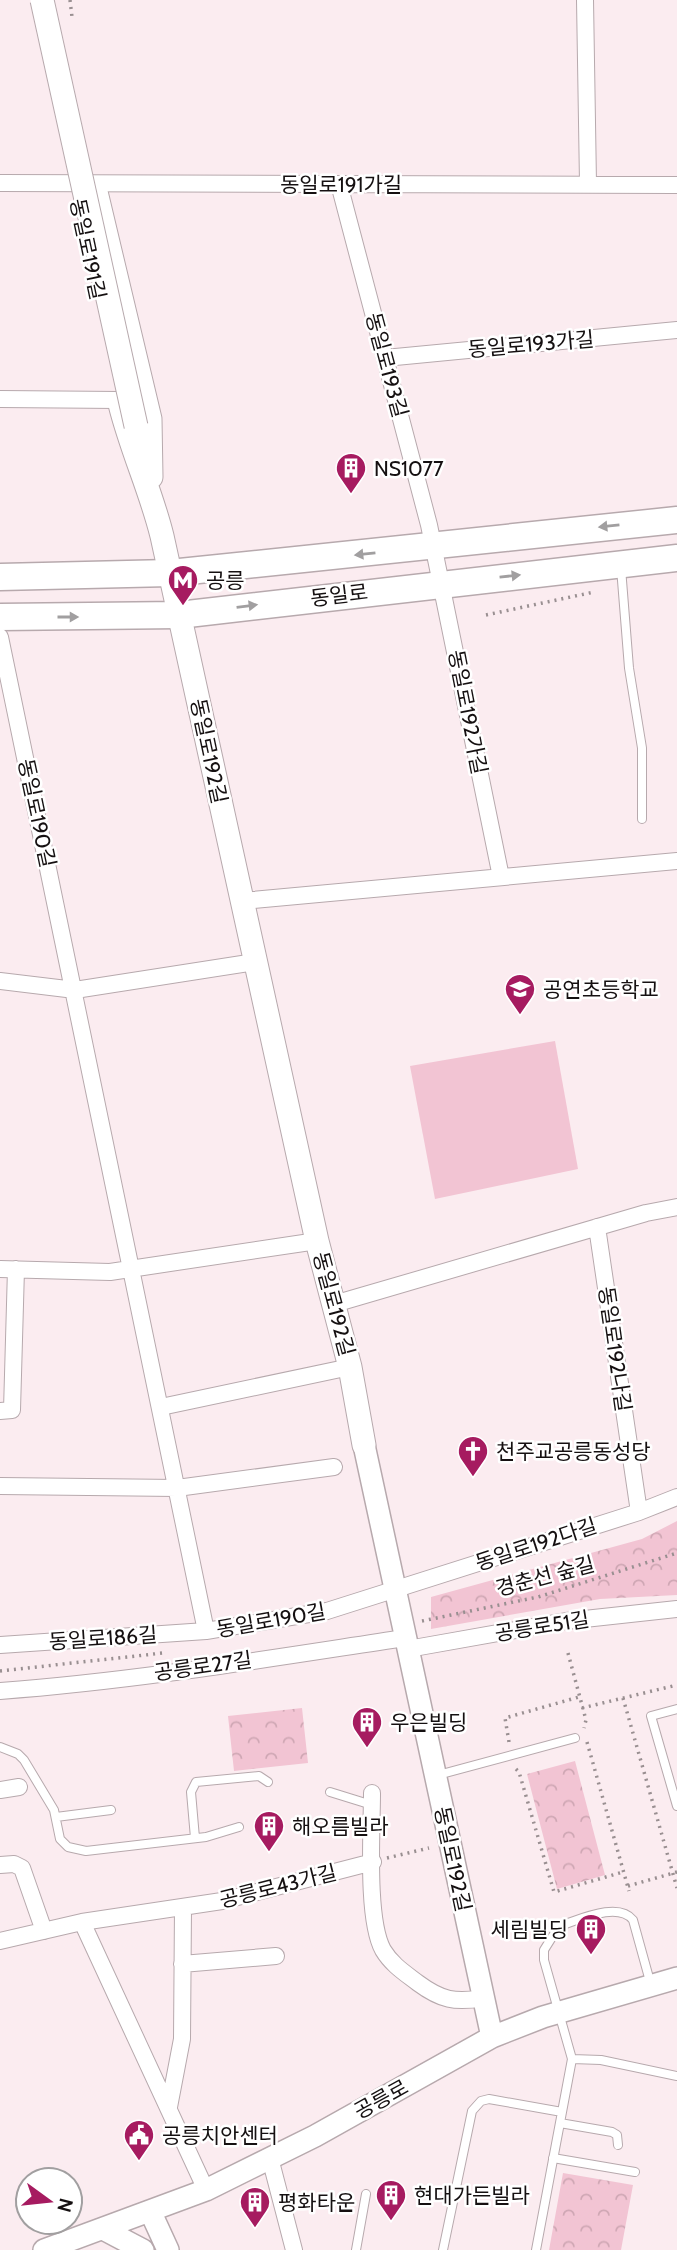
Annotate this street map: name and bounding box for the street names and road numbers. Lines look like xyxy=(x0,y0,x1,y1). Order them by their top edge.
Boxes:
street label: 동일로191가길 xyxy=(280,172,402,197)
street label: 동일로191길 xyxy=(65,196,111,302)
street label: 동일로193길 xyxy=(361,310,413,420)
street label: 동일로193가길 xyxy=(467,326,595,362)
street label: 동일로 xyxy=(309,579,369,611)
street label: 동일로192가길 xyxy=(444,648,492,776)
street label: 동일로192길 xyxy=(186,696,232,806)
street label: 동일로190길 xyxy=(13,756,61,870)
street label: 동일로192길 xyxy=(308,1249,360,1359)
street label: 동일로192나길 xyxy=(594,1285,636,1413)
street label: 동일로192다길 xyxy=(472,1513,600,1575)
street label: 경춘선 숲길 xyxy=(493,1551,597,1601)
street label: 동일로190길 xyxy=(214,1598,328,1642)
street label: 공릉로51길 xyxy=(493,1606,591,1646)
street label: 동일로186길 xyxy=(48,1622,158,1654)
street label: 공릉로27길 xyxy=(152,1647,254,1685)
street label: 동일로192길 xyxy=(430,1804,476,1914)
street label: 공릉로43가길 xyxy=(217,1859,339,1913)
street label: 공릉로 xyxy=(350,2074,412,2124)

